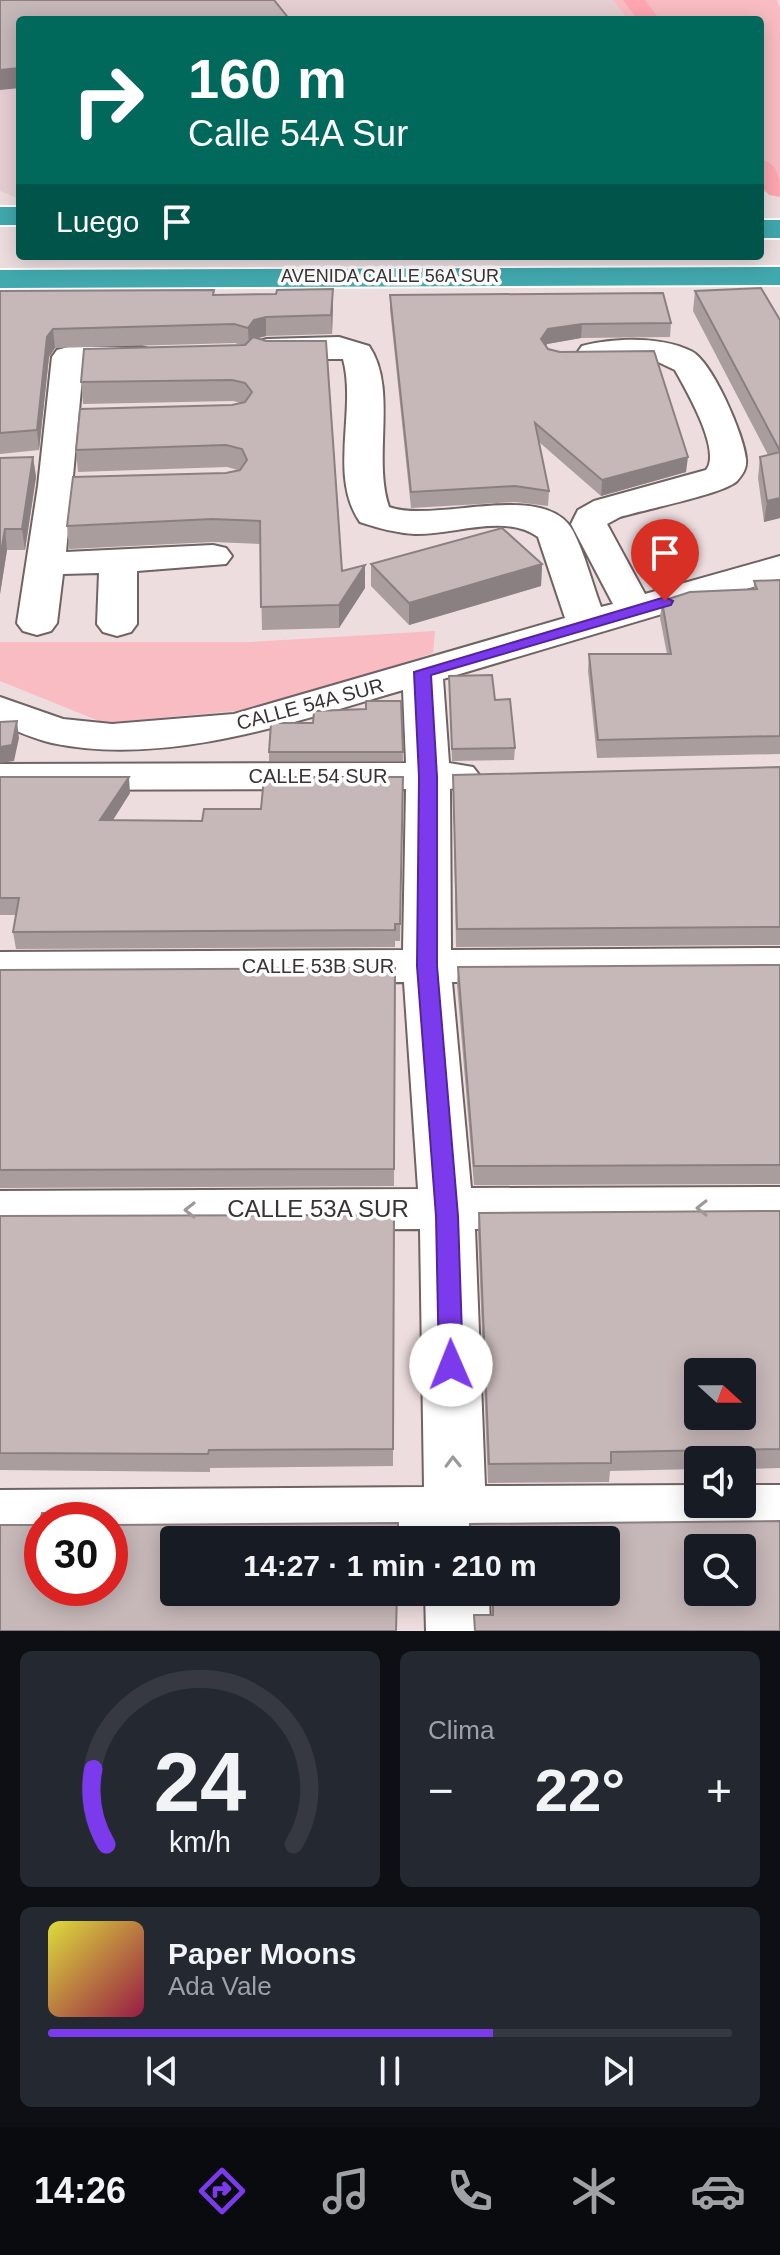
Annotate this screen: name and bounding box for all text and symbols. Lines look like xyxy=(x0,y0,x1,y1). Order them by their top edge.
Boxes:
text: 160 m xyxy=(188,47,347,110)
icon: right xyxy=(56,48,160,152)
text: Calle 54A Sur xyxy=(188,113,408,154)
icon: arrive xyxy=(155,200,199,244)
text: Luego xyxy=(56,205,139,238)
street label: AVENIDA CALLE 56A SUR xyxy=(281,266,499,286)
pin xyxy=(631,519,699,601)
icon: arrive xyxy=(643,531,687,575)
street label: CALLE 54A SUR xyxy=(234,674,386,734)
street label: CALLE 54 SUR xyxy=(249,765,387,787)
street label: CALLE 53B SUR xyxy=(242,955,394,977)
street label: CALLE 53A SUR xyxy=(227,1195,409,1222)
one-way arrow xyxy=(695,1199,708,1217)
one-way arrow xyxy=(183,1201,196,1219)
position arrow xyxy=(409,1323,493,1407)
north arrow xyxy=(684,1358,756,1430)
map controls xyxy=(684,1358,756,1606)
button: sound xyxy=(684,1446,756,1518)
one-way arrow xyxy=(445,1455,462,1468)
speed limit sign: 30 xyxy=(24,1502,128,1606)
button: search xyxy=(684,1534,756,1606)
text: 14:27 · 1 min · 210 m xyxy=(243,1549,537,1582)
text: Clima xyxy=(428,1715,494,1745)
text: 24 xyxy=(154,1736,246,1829)
text: 22° xyxy=(535,1757,625,1824)
text: − xyxy=(428,1766,454,1815)
text: + xyxy=(706,1766,732,1815)
text: km/h xyxy=(169,1826,231,1858)
text: Paper Moons xyxy=(168,1937,356,1970)
text: Ada Vale xyxy=(168,1971,272,2001)
icon: previous xyxy=(140,2049,184,2093)
icon: pause xyxy=(368,2049,412,2093)
icon: next xyxy=(596,2049,640,2093)
icon: directions xyxy=(194,2163,250,2219)
icon: music xyxy=(318,2163,374,2219)
icon: phone xyxy=(442,2163,498,2219)
icon: climate xyxy=(566,2163,622,2219)
icon: car xyxy=(690,2163,746,2219)
text: 14:26 xyxy=(34,2170,126,2211)

